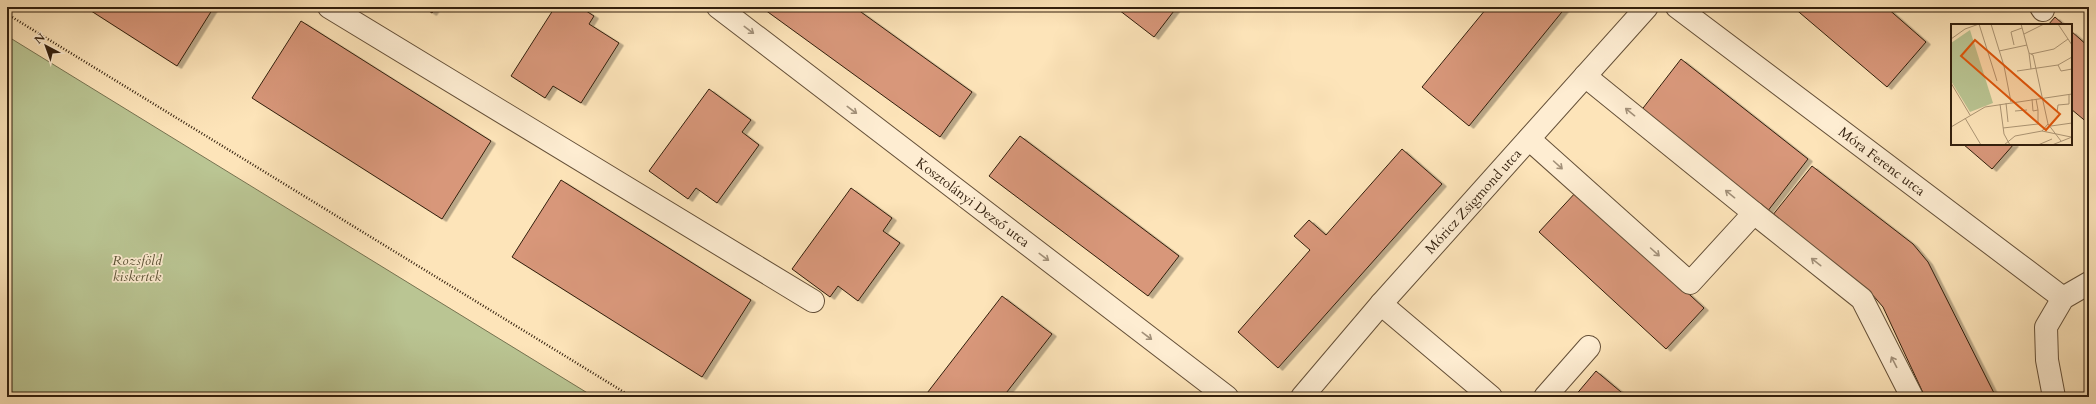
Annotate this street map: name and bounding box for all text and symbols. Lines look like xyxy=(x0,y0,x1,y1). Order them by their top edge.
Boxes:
inset map xyxy=(1951,24,2072,145)
north arrow xyxy=(26,26,66,66)
one-way arrow xyxy=(743,26,754,35)
text: N xyxy=(31,30,49,48)
one-way arrow xyxy=(847,105,858,114)
one-way arrow xyxy=(1624,108,1635,116)
street label: Móra Ferenc utca xyxy=(1834,122,1929,200)
street label: Móricz Zsigmond utca xyxy=(1421,145,1526,258)
street label: Kosztolányi Dezső utca xyxy=(912,153,1034,252)
one-way arrow xyxy=(1553,160,1563,170)
one-way arrow xyxy=(1725,190,1736,199)
one-way arrow xyxy=(1649,247,1659,256)
park label: Rozsföld kiskertek xyxy=(112,251,163,286)
one-way arrow xyxy=(1039,252,1050,261)
one-way arrow xyxy=(1810,258,1821,267)
one-way arrow xyxy=(1142,332,1153,340)
one-way arrow xyxy=(1890,356,1897,368)

